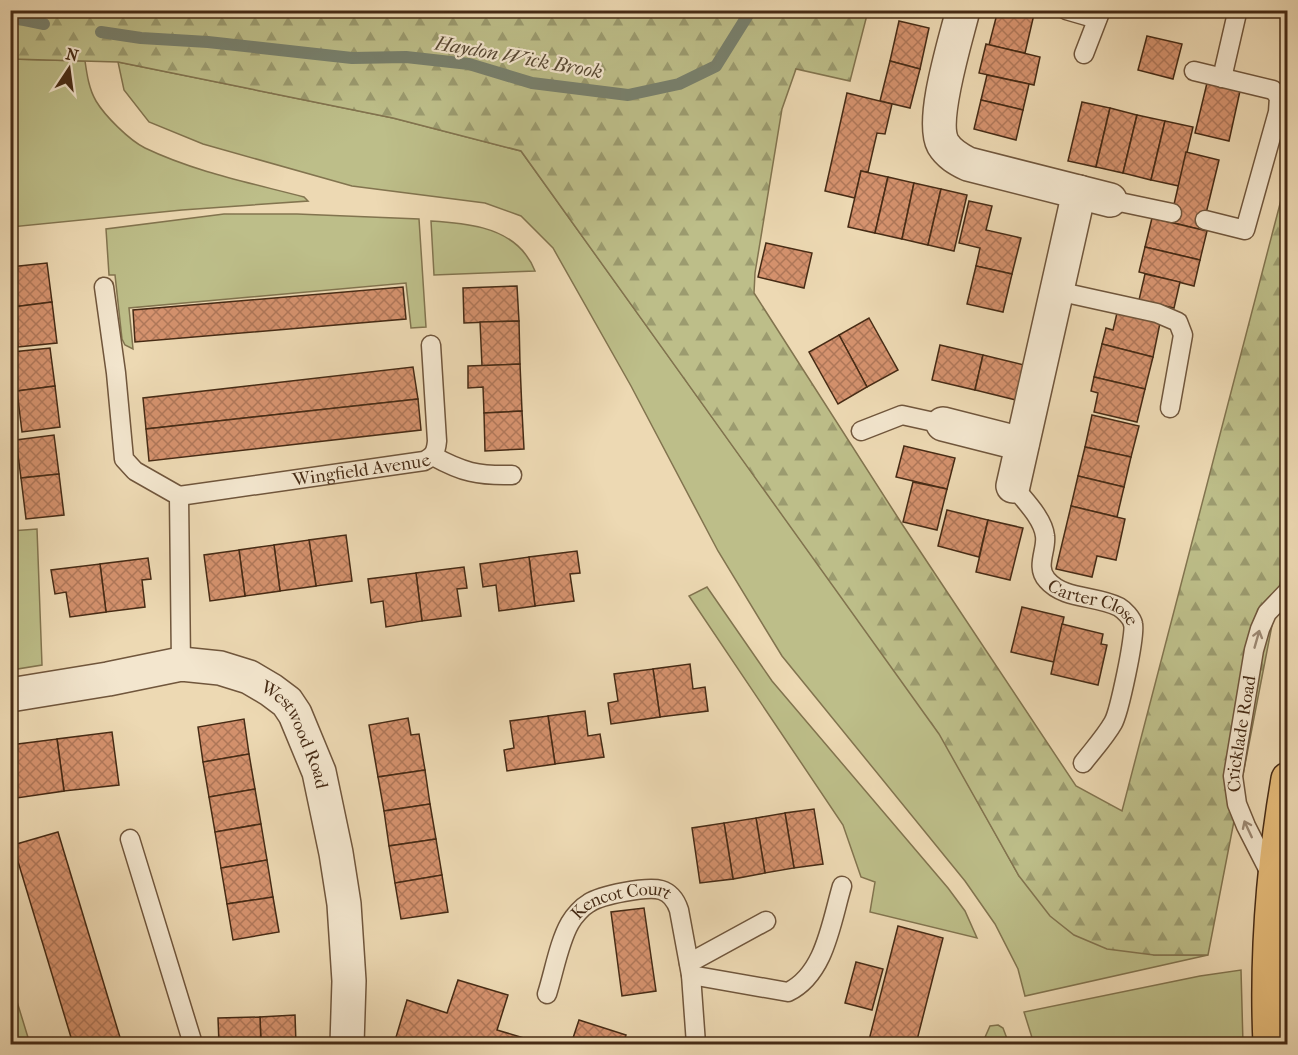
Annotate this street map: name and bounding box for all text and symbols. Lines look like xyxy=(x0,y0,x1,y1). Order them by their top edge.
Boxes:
water label: Haydon Wick Brook xyxy=(432,31,604,84)
north arrow xyxy=(39,39,99,99)
text: N xyxy=(64,44,81,66)
street label: Wingfield Avenue xyxy=(290,449,435,491)
street label: Carter Close xyxy=(1043,575,1142,629)
one-way arrow xyxy=(1252,630,1263,649)
street label: Cricklade Road xyxy=(1223,674,1261,794)
street label: Westwood Road xyxy=(256,676,332,791)
one-way arrow xyxy=(1241,821,1253,839)
street label: Kencot Court xyxy=(567,879,677,924)

